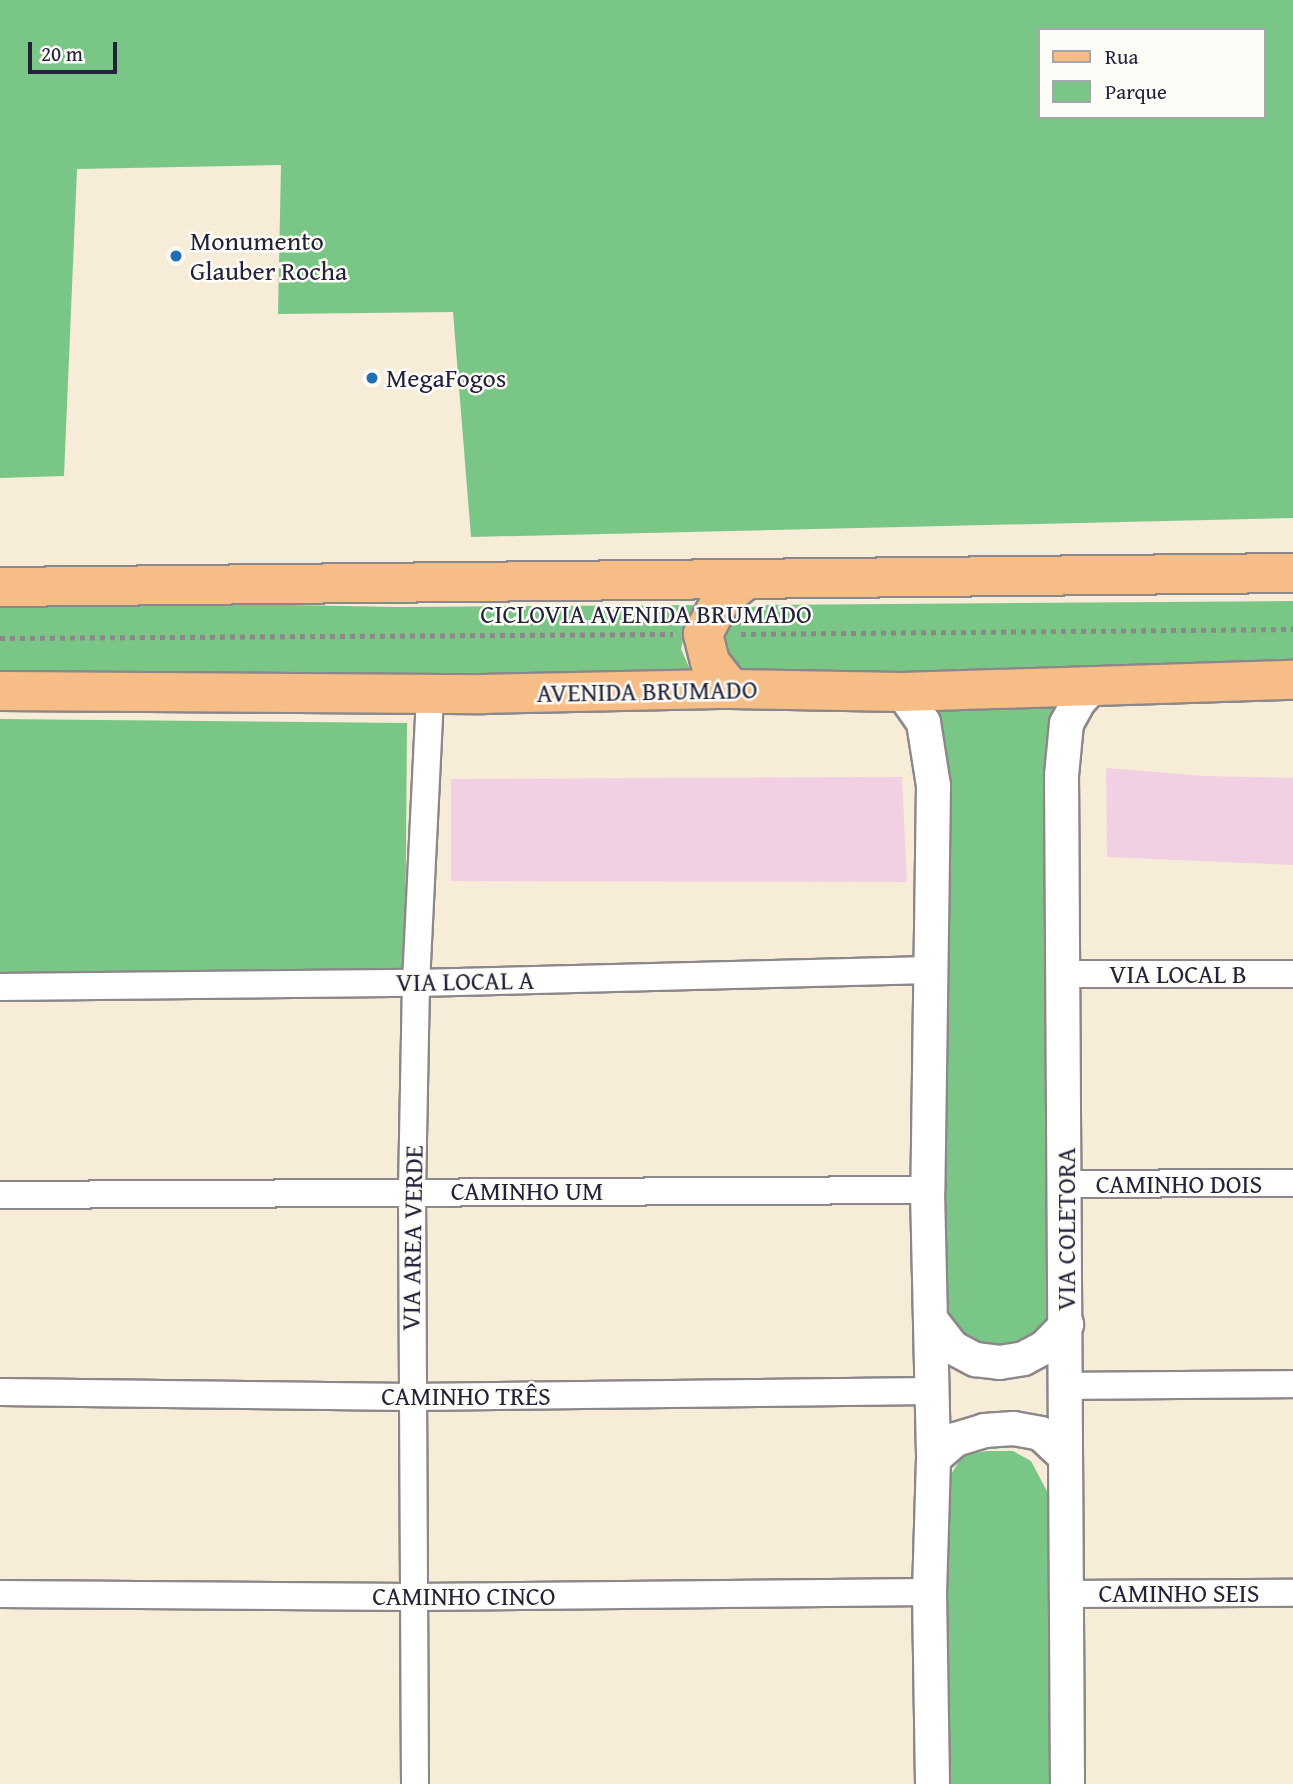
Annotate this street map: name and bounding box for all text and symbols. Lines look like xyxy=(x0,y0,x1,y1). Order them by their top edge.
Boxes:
scale bar xyxy=(32,28,121,72)
legend xyxy=(1038,28,1265,119)
text: 20 m xyxy=(41,38,83,69)
text: Rua xyxy=(1105,41,1138,72)
text: Parque xyxy=(1105,76,1167,107)
place label: Monumento Glauber Rocha xyxy=(190,225,347,286)
marker: Monumento Glauber Rocha xyxy=(168,248,184,264)
place label: MegaFogos xyxy=(386,362,506,394)
marker: MegaFogos xyxy=(364,370,380,386)
street label: CICLOVIA AVENIDA BRUMADO xyxy=(480,598,812,630)
street label: AVENIDA BRUMADO xyxy=(536,673,758,709)
street label: VIA LOCAL B xyxy=(1109,958,1247,990)
street label: VIA LOCAL A xyxy=(396,964,534,998)
street label: VIA AREA VERDE xyxy=(395,1145,429,1331)
street label: VIA COLETORA xyxy=(1050,1147,1082,1311)
street label: CAMINHO DOIS xyxy=(1096,1168,1262,1200)
street label: CAMINHO UM xyxy=(451,1175,603,1207)
street label: CAMINHO TRÊS xyxy=(381,1380,551,1412)
street label: CAMINHO SEIS xyxy=(1099,1577,1259,1609)
street label: CAMINHO CINCO xyxy=(372,1580,556,1612)

